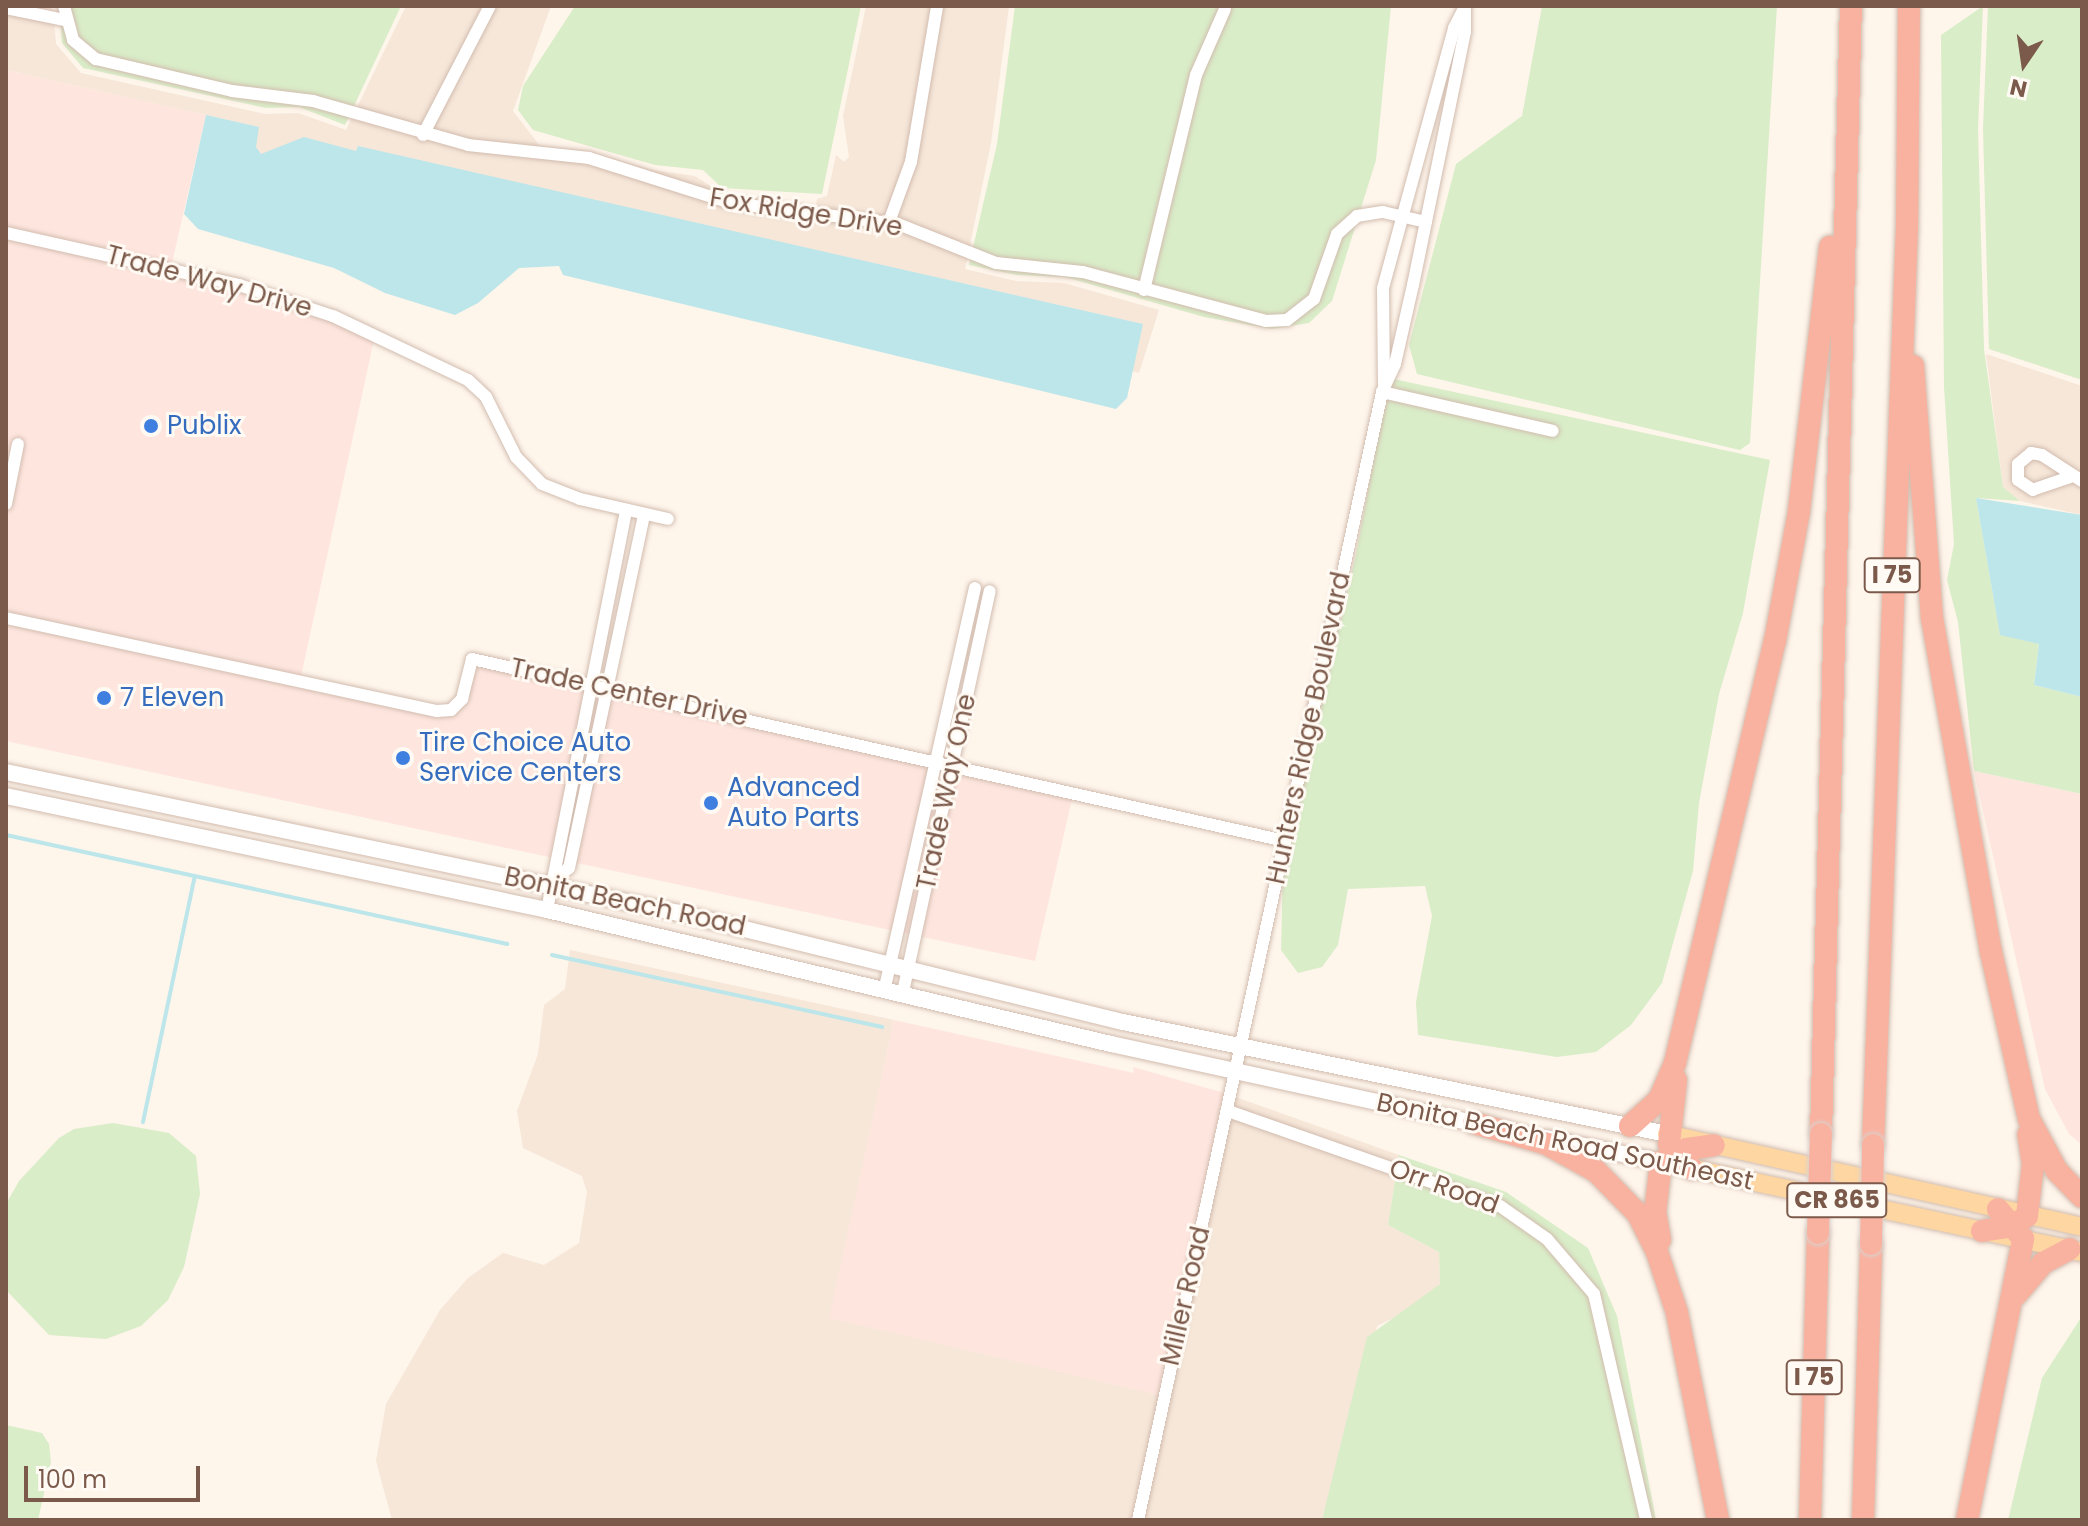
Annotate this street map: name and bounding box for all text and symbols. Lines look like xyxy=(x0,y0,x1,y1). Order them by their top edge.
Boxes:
north arrow xyxy=(1984,24,2064,104)
text: N xyxy=(2007,71,2030,105)
street label: Fox Ridge Drive xyxy=(707,182,905,244)
street label: Trade Way Drive xyxy=(103,240,315,324)
place label: Publix xyxy=(167,410,242,442)
marker: Publix xyxy=(142,417,160,435)
road number: I 75 xyxy=(1862,555,1922,595)
street label: Hunters Ridge Boulevard xyxy=(1261,569,1357,887)
street label: Trade Center Drive xyxy=(507,653,751,733)
place label: 7 Eleven xyxy=(120,682,224,714)
marker: 7 Eleven xyxy=(95,689,113,707)
street label: Trade Way One xyxy=(911,691,983,893)
place label: Tire Choice Auto Service Centers xyxy=(419,727,631,788)
marker: Tire Choice Auto Service Centers xyxy=(394,749,412,767)
place label: Advanced Auto Parts xyxy=(727,772,860,834)
marker: Advanced Auto Parts xyxy=(702,794,720,812)
street label: Bonita Beach Road xyxy=(501,861,749,943)
street label: Bonita Beach Road Southeast xyxy=(1374,1087,1756,1197)
street label: Orr Road xyxy=(1385,1153,1503,1221)
road number: CR 865 xyxy=(1785,1180,1889,1220)
street label: Miller Road xyxy=(1155,1223,1217,1369)
road number: I 75 xyxy=(1784,1357,1844,1397)
scale bar xyxy=(28,1450,204,1500)
text: 100 m xyxy=(38,1463,107,1496)

